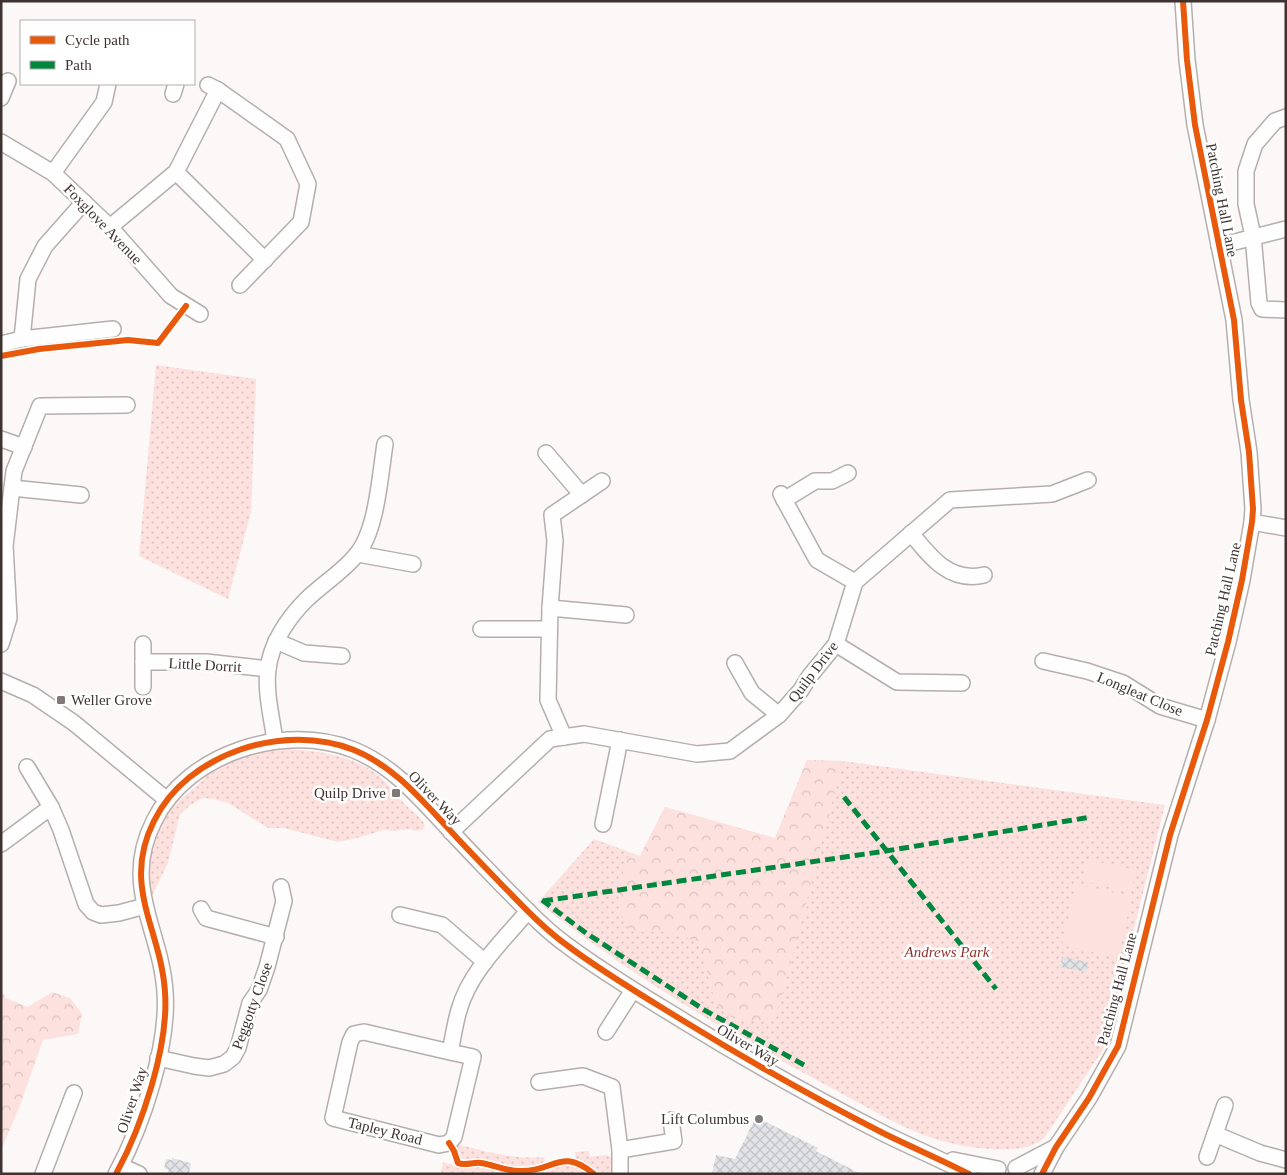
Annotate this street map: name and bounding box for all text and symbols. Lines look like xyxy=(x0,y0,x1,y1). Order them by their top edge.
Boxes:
legend xyxy=(20,20,195,85)
text: Cycle path xyxy=(65,32,130,48)
text: Path xyxy=(65,57,92,73)
street label: Patching Hall Lane xyxy=(1203,142,1241,259)
street label: Foxglove Avenue xyxy=(61,181,146,268)
street label: Patching Hall Lane xyxy=(1202,540,1244,657)
street label: Quilp Drive xyxy=(785,638,841,706)
street label: Little Dorrit xyxy=(168,655,243,675)
street label: Longleat Close xyxy=(1095,669,1185,719)
place label: Weller Grove xyxy=(71,692,152,708)
marker: Weller Grove xyxy=(55,694,67,706)
street label: Oliver Way xyxy=(405,768,465,829)
place label: Quilp Drive xyxy=(314,785,386,801)
marker: Quilp Drive xyxy=(390,787,402,799)
street label: Patching Hall Lane xyxy=(1094,931,1140,1047)
park label: Andrews Park xyxy=(904,944,990,960)
street label: Peggotty Close xyxy=(229,960,275,1052)
street label: Oliver Way xyxy=(714,1021,782,1069)
street label: Oliver Way xyxy=(114,1064,150,1135)
place label: Lift Columbus xyxy=(661,1111,749,1127)
marker: Lift Columbus xyxy=(753,1113,765,1125)
street label: Tapley Road xyxy=(346,1114,424,1148)

